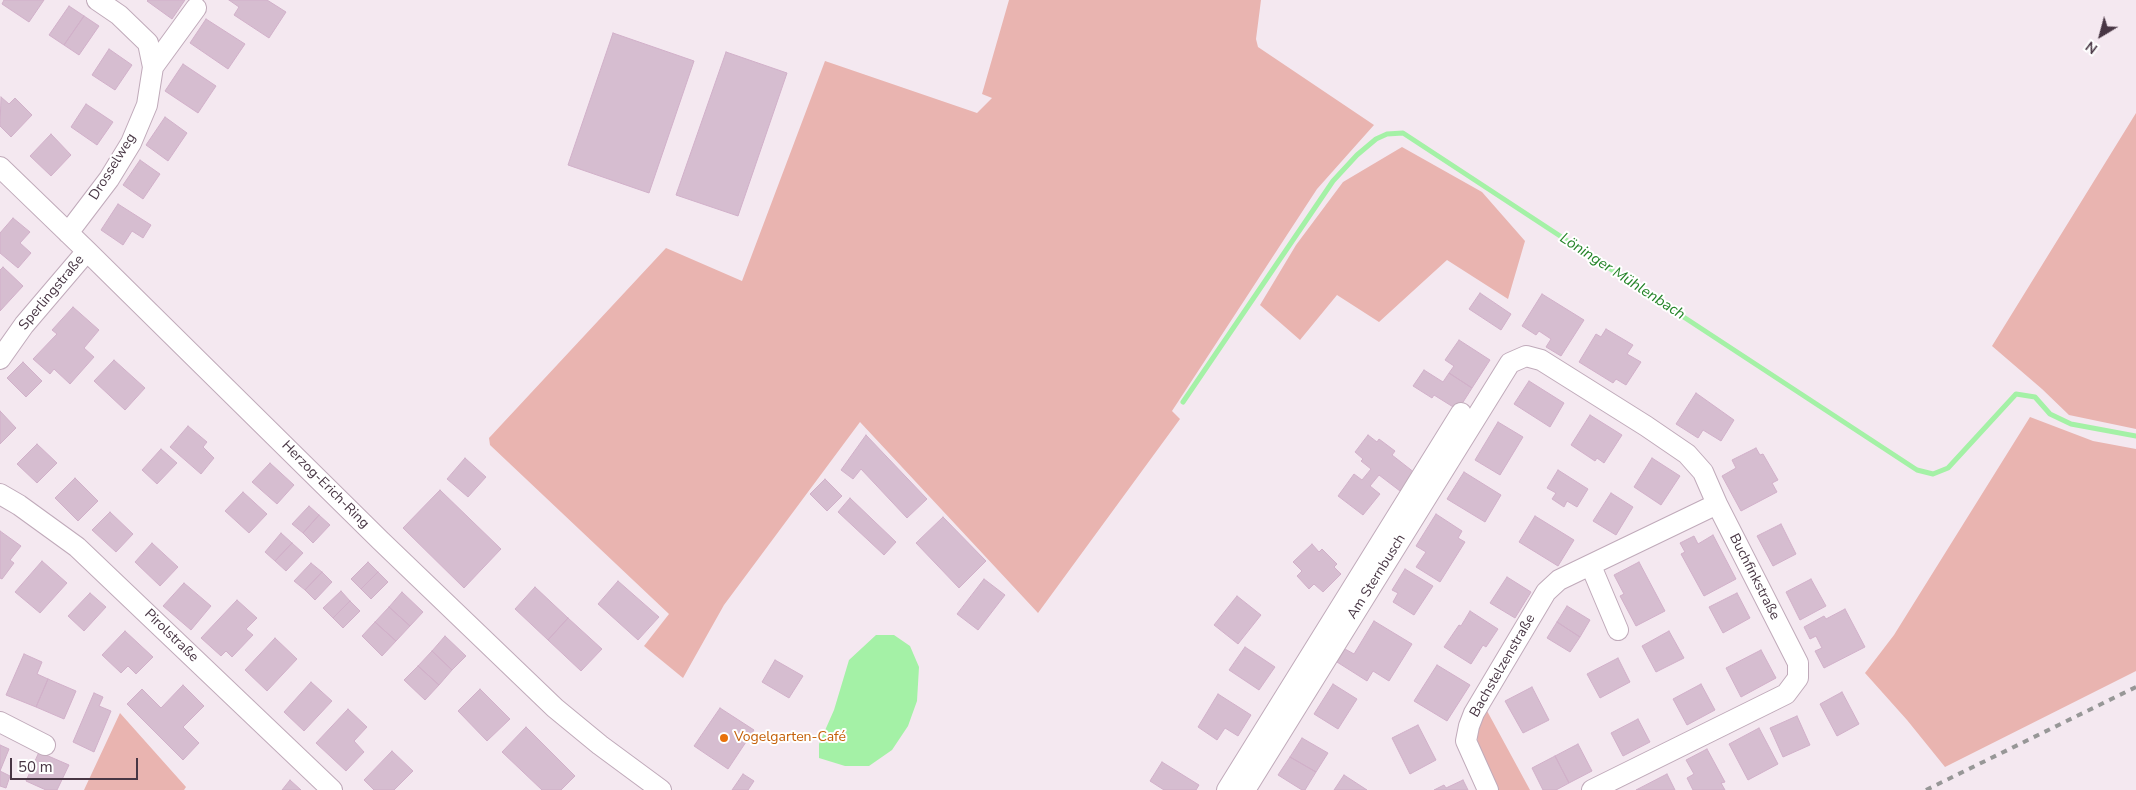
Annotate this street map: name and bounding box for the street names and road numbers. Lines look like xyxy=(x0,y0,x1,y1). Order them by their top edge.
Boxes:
street label: Drosselweg xyxy=(86,131,140,203)
street label: Sperlingstraße xyxy=(16,252,88,334)
street label: Herzog-Erich-Ring xyxy=(278,438,372,532)
street label: Buchfinkstraße xyxy=(1725,531,1783,623)
street label: Am Sternbusch xyxy=(1344,532,1410,622)
street label: Pirolstraße xyxy=(140,606,202,666)
street label: Bachstelzenstraße xyxy=(1467,612,1539,720)

